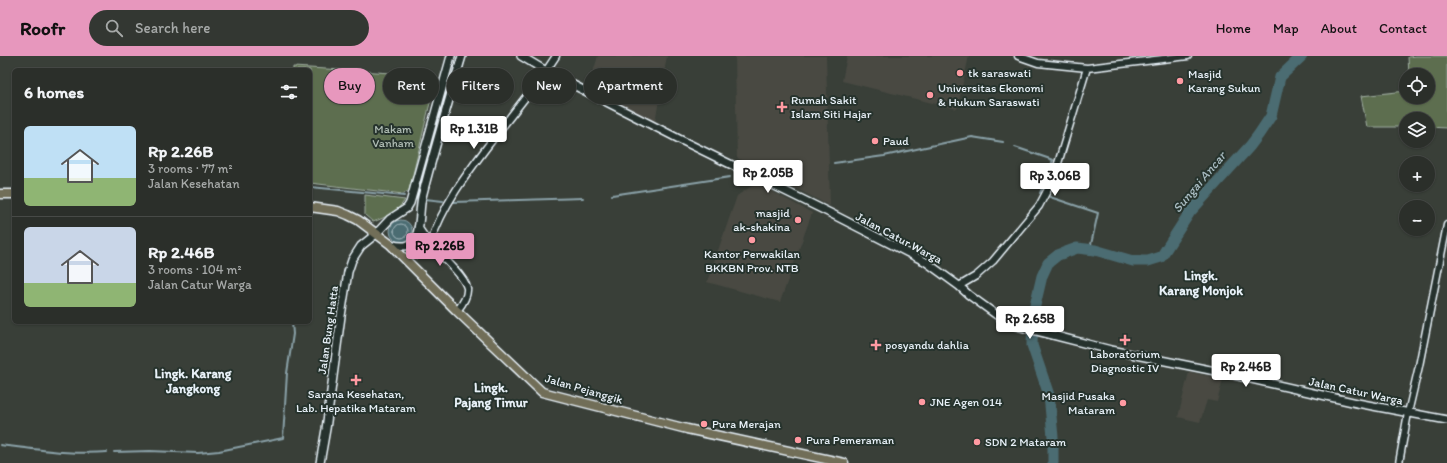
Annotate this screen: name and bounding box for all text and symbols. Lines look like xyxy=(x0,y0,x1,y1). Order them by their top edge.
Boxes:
search box xyxy=(89,10,369,46)
text: Roofr xyxy=(20,17,65,40)
icon: search xyxy=(103,17,125,39)
text: Search here xyxy=(135,19,210,37)
text: Home xyxy=(1216,20,1251,37)
text: Map xyxy=(1273,20,1299,37)
text: About xyxy=(1321,20,1357,37)
text: Contact xyxy=(1379,20,1427,37)
place label: tk saraswati xyxy=(968,66,1031,80)
place label: Masjid Karang Sukun xyxy=(1188,67,1261,95)
chip: Buy xyxy=(324,68,375,104)
chip: Rent xyxy=(383,68,439,104)
chip: Filters xyxy=(447,68,514,104)
chip: New xyxy=(522,68,576,104)
chip: Apartment xyxy=(584,68,677,104)
marker: tk saraswati xyxy=(955,68,965,78)
map controls xyxy=(1399,68,1435,236)
button: locate xyxy=(1399,68,1435,104)
marker: Masjid Karang Sukun xyxy=(1175,76,1185,86)
icon: filters xyxy=(278,81,300,103)
place label: Universitas Ekonomi & Hukum Saraswati xyxy=(938,81,1044,109)
text: 6 homes xyxy=(24,82,84,102)
marker: Universitas Ekonomi & Hukum Saraswati xyxy=(925,90,935,100)
place label: Rumah Sakit Islam Siti Hajar xyxy=(791,93,872,121)
marker: Rumah Sakit Islam Siti Hajar xyxy=(776,101,788,113)
button: layers xyxy=(1399,112,1435,148)
pin: Rp 1.31B xyxy=(433,116,515,150)
text: Rp 1.31B xyxy=(450,121,498,136)
park label: Makam Vanham xyxy=(372,122,414,150)
place label: Paud xyxy=(883,134,909,148)
marker: Paud xyxy=(870,136,880,146)
text: Rp 2.26B xyxy=(148,141,213,161)
icon: home xyxy=(56,142,104,190)
water label: Sungai Ancar xyxy=(1169,147,1230,215)
button: + xyxy=(1399,156,1435,192)
pin: Rp 2.05B xyxy=(727,160,809,194)
text: 3 rooms · 77 m² xyxy=(148,161,233,176)
pin: Rp 3.06B xyxy=(1014,163,1096,197)
text: Rp 2.05B xyxy=(743,165,793,180)
text: Rp 3.06B xyxy=(1029,168,1081,183)
text: Jalan Kesehatan xyxy=(148,176,240,191)
button: − xyxy=(1399,200,1435,236)
place label: masjid ak-shakina xyxy=(733,206,791,234)
street label: Jalan Catur Warga xyxy=(853,209,945,267)
marker: masjid ak-shakina xyxy=(793,215,803,225)
pin: Rp 2.26B xyxy=(399,233,481,267)
marker: Kantor Perwakilan BKKBN Prov. NTB xyxy=(747,235,757,245)
text: Rp 2.26B xyxy=(415,238,465,253)
text: Rp 2.46B xyxy=(148,242,214,262)
icon: home xyxy=(56,243,104,291)
place label: Kantor Perwakilan BKKBN Prov. NTB xyxy=(704,247,801,275)
text: 3 rooms · 104 m² xyxy=(148,262,241,277)
district label: Lingk. Karang Monjok xyxy=(1159,268,1243,299)
text: Jalan Catur Warga xyxy=(148,277,252,292)
street label: Jalan Bung Hatta xyxy=(315,285,341,375)
pin: Rp 2.65B xyxy=(989,306,1071,340)
text: Rp 2.65B xyxy=(1005,311,1055,326)
marker: Laboratorium Diagnostic IV xyxy=(1119,334,1131,346)
place label: posyandu dahlia xyxy=(885,338,970,352)
marker: posyandu dahlia xyxy=(870,339,882,351)
place label: Laboratorium Diagnostic IV xyxy=(1090,347,1160,375)
pin: Rp 2.46B xyxy=(1205,354,1287,388)
text: Rp 2.46B xyxy=(1221,359,1271,374)
district label: Lingk. Karang Jangkong xyxy=(155,366,232,397)
street label: Jalan Pejanggik xyxy=(543,371,625,407)
marker: Sarana Kesehatan, Lab. Hepatika Mataram xyxy=(350,374,362,386)
street label: Jalan Catur Warga xyxy=(1308,374,1405,408)
district label: Lingk. Pajang Timur xyxy=(454,380,529,411)
place label: Sarana Kesehatan, Lab. Hepatika Mataram xyxy=(296,387,416,415)
place label: Masjid Pusaka Mataram xyxy=(1042,389,1115,417)
place label: JNE Agen 014 xyxy=(930,395,1002,409)
marker: JNE Agen 014 xyxy=(917,397,927,407)
marker: Masjid Pusaka Mataram xyxy=(1118,398,1128,408)
place label: Pura Merajan xyxy=(712,417,781,431)
marker: Pura Merajan xyxy=(699,419,709,429)
place label: Pura Pemeraman xyxy=(806,433,895,447)
marker: Pura Pemeraman xyxy=(793,435,803,445)
place label: SDN 2 Mataram xyxy=(985,435,1066,449)
marker: SDN 2 Mataram xyxy=(972,437,982,447)

